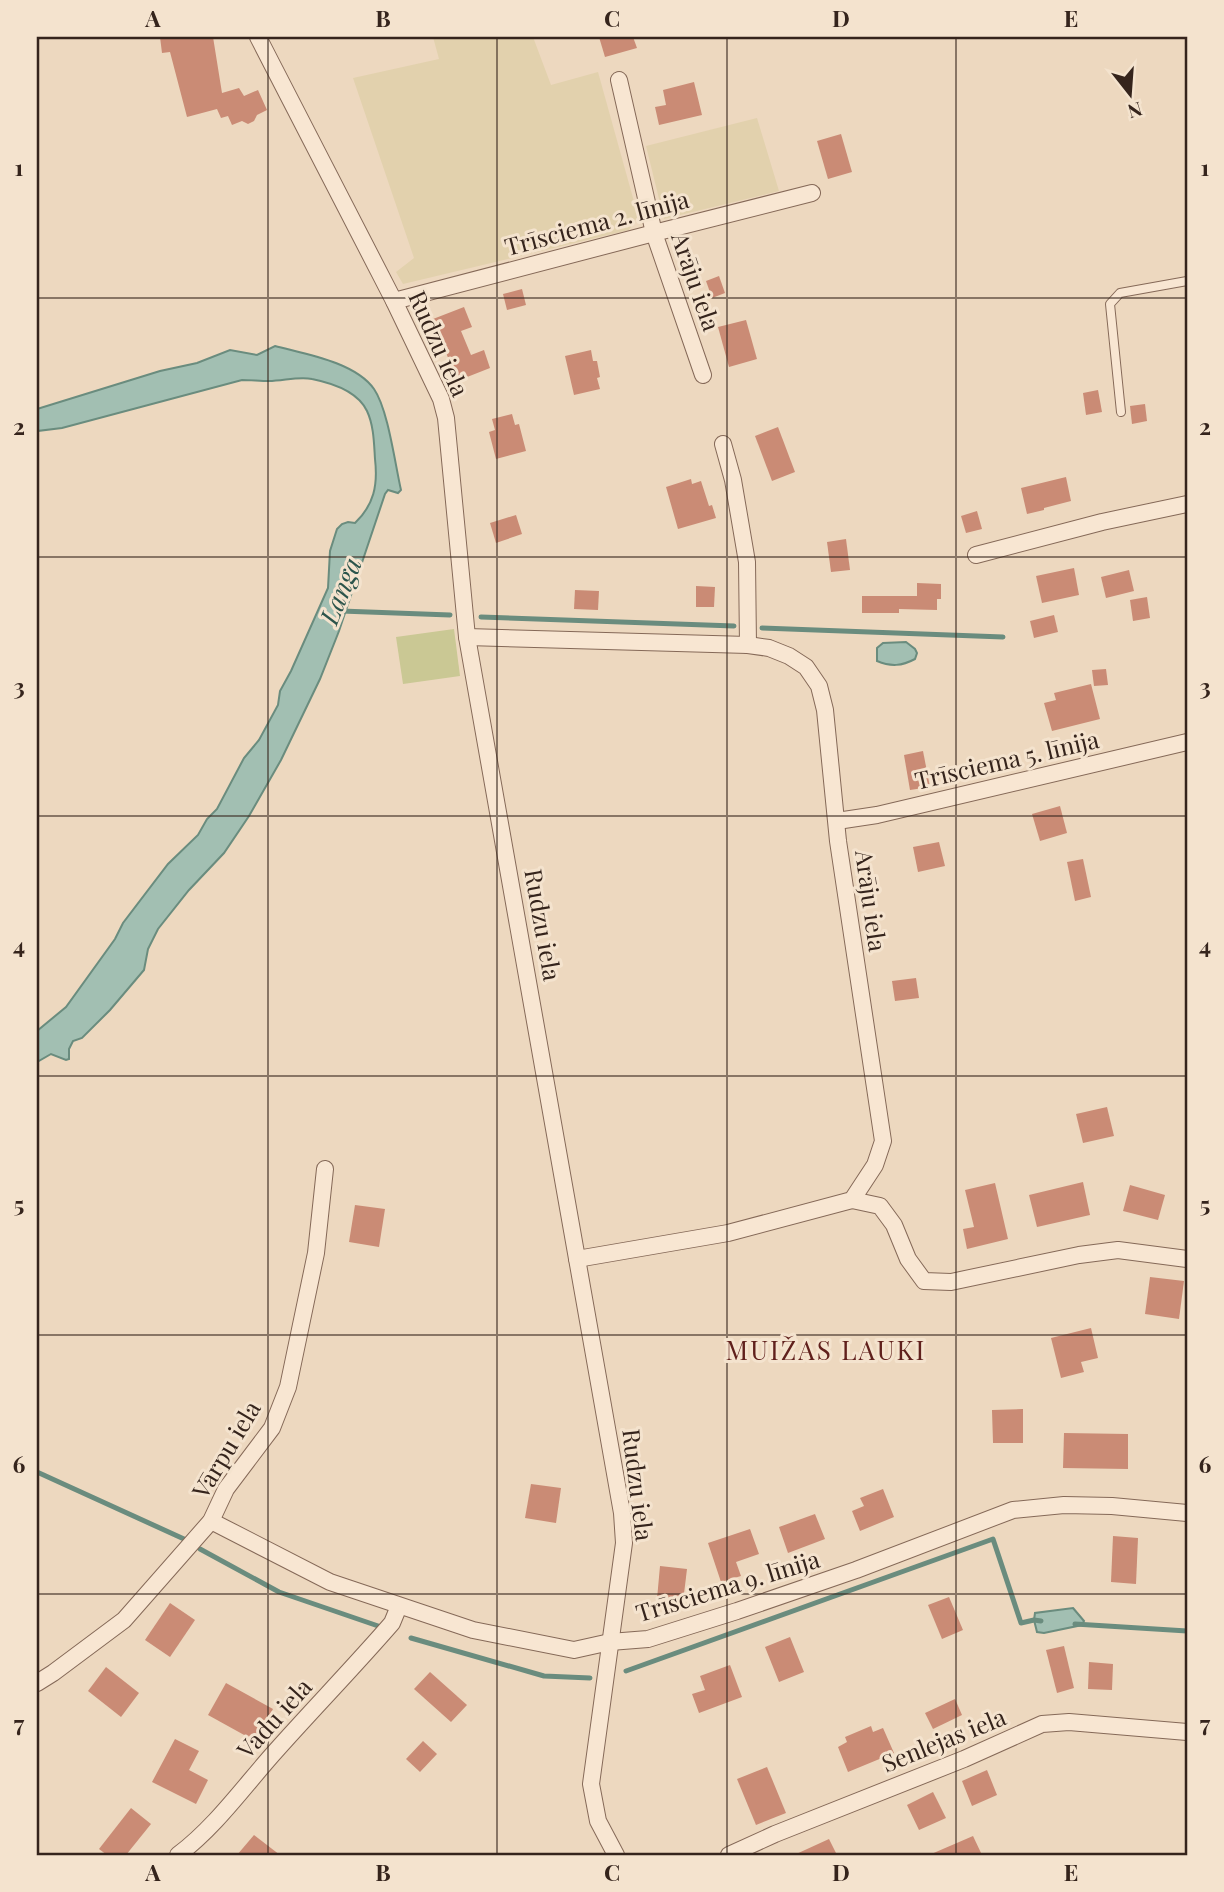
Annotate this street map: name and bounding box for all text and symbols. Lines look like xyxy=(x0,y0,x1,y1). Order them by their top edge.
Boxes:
text: A xyxy=(144,2,161,33)
text: B xyxy=(375,2,391,33)
text: C xyxy=(604,2,620,33)
text: D xyxy=(832,2,850,33)
text: E xyxy=(1064,2,1078,33)
north arrow xyxy=(1094,60,1164,130)
text: N xyxy=(1125,97,1146,126)
text: 1 xyxy=(15,151,24,182)
text: 1 xyxy=(1201,151,1210,182)
street label: Trīsciema 2. līnija xyxy=(501,182,692,262)
street label: Arāju iela xyxy=(665,227,729,335)
street label: Rudzu iela xyxy=(402,285,477,401)
text: 2 xyxy=(13,410,25,441)
text: 2 xyxy=(1199,410,1211,441)
water label: Langa xyxy=(310,552,369,630)
text: 3 xyxy=(13,670,25,701)
text: 3 xyxy=(1199,670,1211,701)
street label: Trīsciema 5. līnija xyxy=(911,722,1102,796)
street label: Arāju iela xyxy=(849,847,895,954)
street label: Rudzu iela xyxy=(518,866,570,983)
text: 4 xyxy=(13,929,25,960)
text: 4 xyxy=(1199,929,1211,960)
text: 5 xyxy=(14,1188,24,1219)
text: 5 xyxy=(1200,1188,1210,1219)
district label: MUIŽAS LAUKI xyxy=(726,1332,926,1367)
street label: Vārpu iela xyxy=(183,1394,267,1504)
street label: Rudzu iela xyxy=(616,1427,662,1543)
text: 6 xyxy=(13,1448,26,1479)
text: 6 xyxy=(1199,1448,1212,1479)
street label: Trīsciema 9. līnija xyxy=(632,1542,823,1628)
street label: Vadu iela xyxy=(228,1671,318,1765)
street label: Senlejas iela xyxy=(876,1700,1010,1779)
text: 7 xyxy=(14,1707,25,1738)
text: 7 xyxy=(1200,1707,1211,1738)
text: A xyxy=(144,1856,161,1887)
text: B xyxy=(375,1856,391,1887)
text: C xyxy=(604,1856,620,1887)
text: D xyxy=(832,1856,850,1887)
text: E xyxy=(1064,1856,1078,1887)

